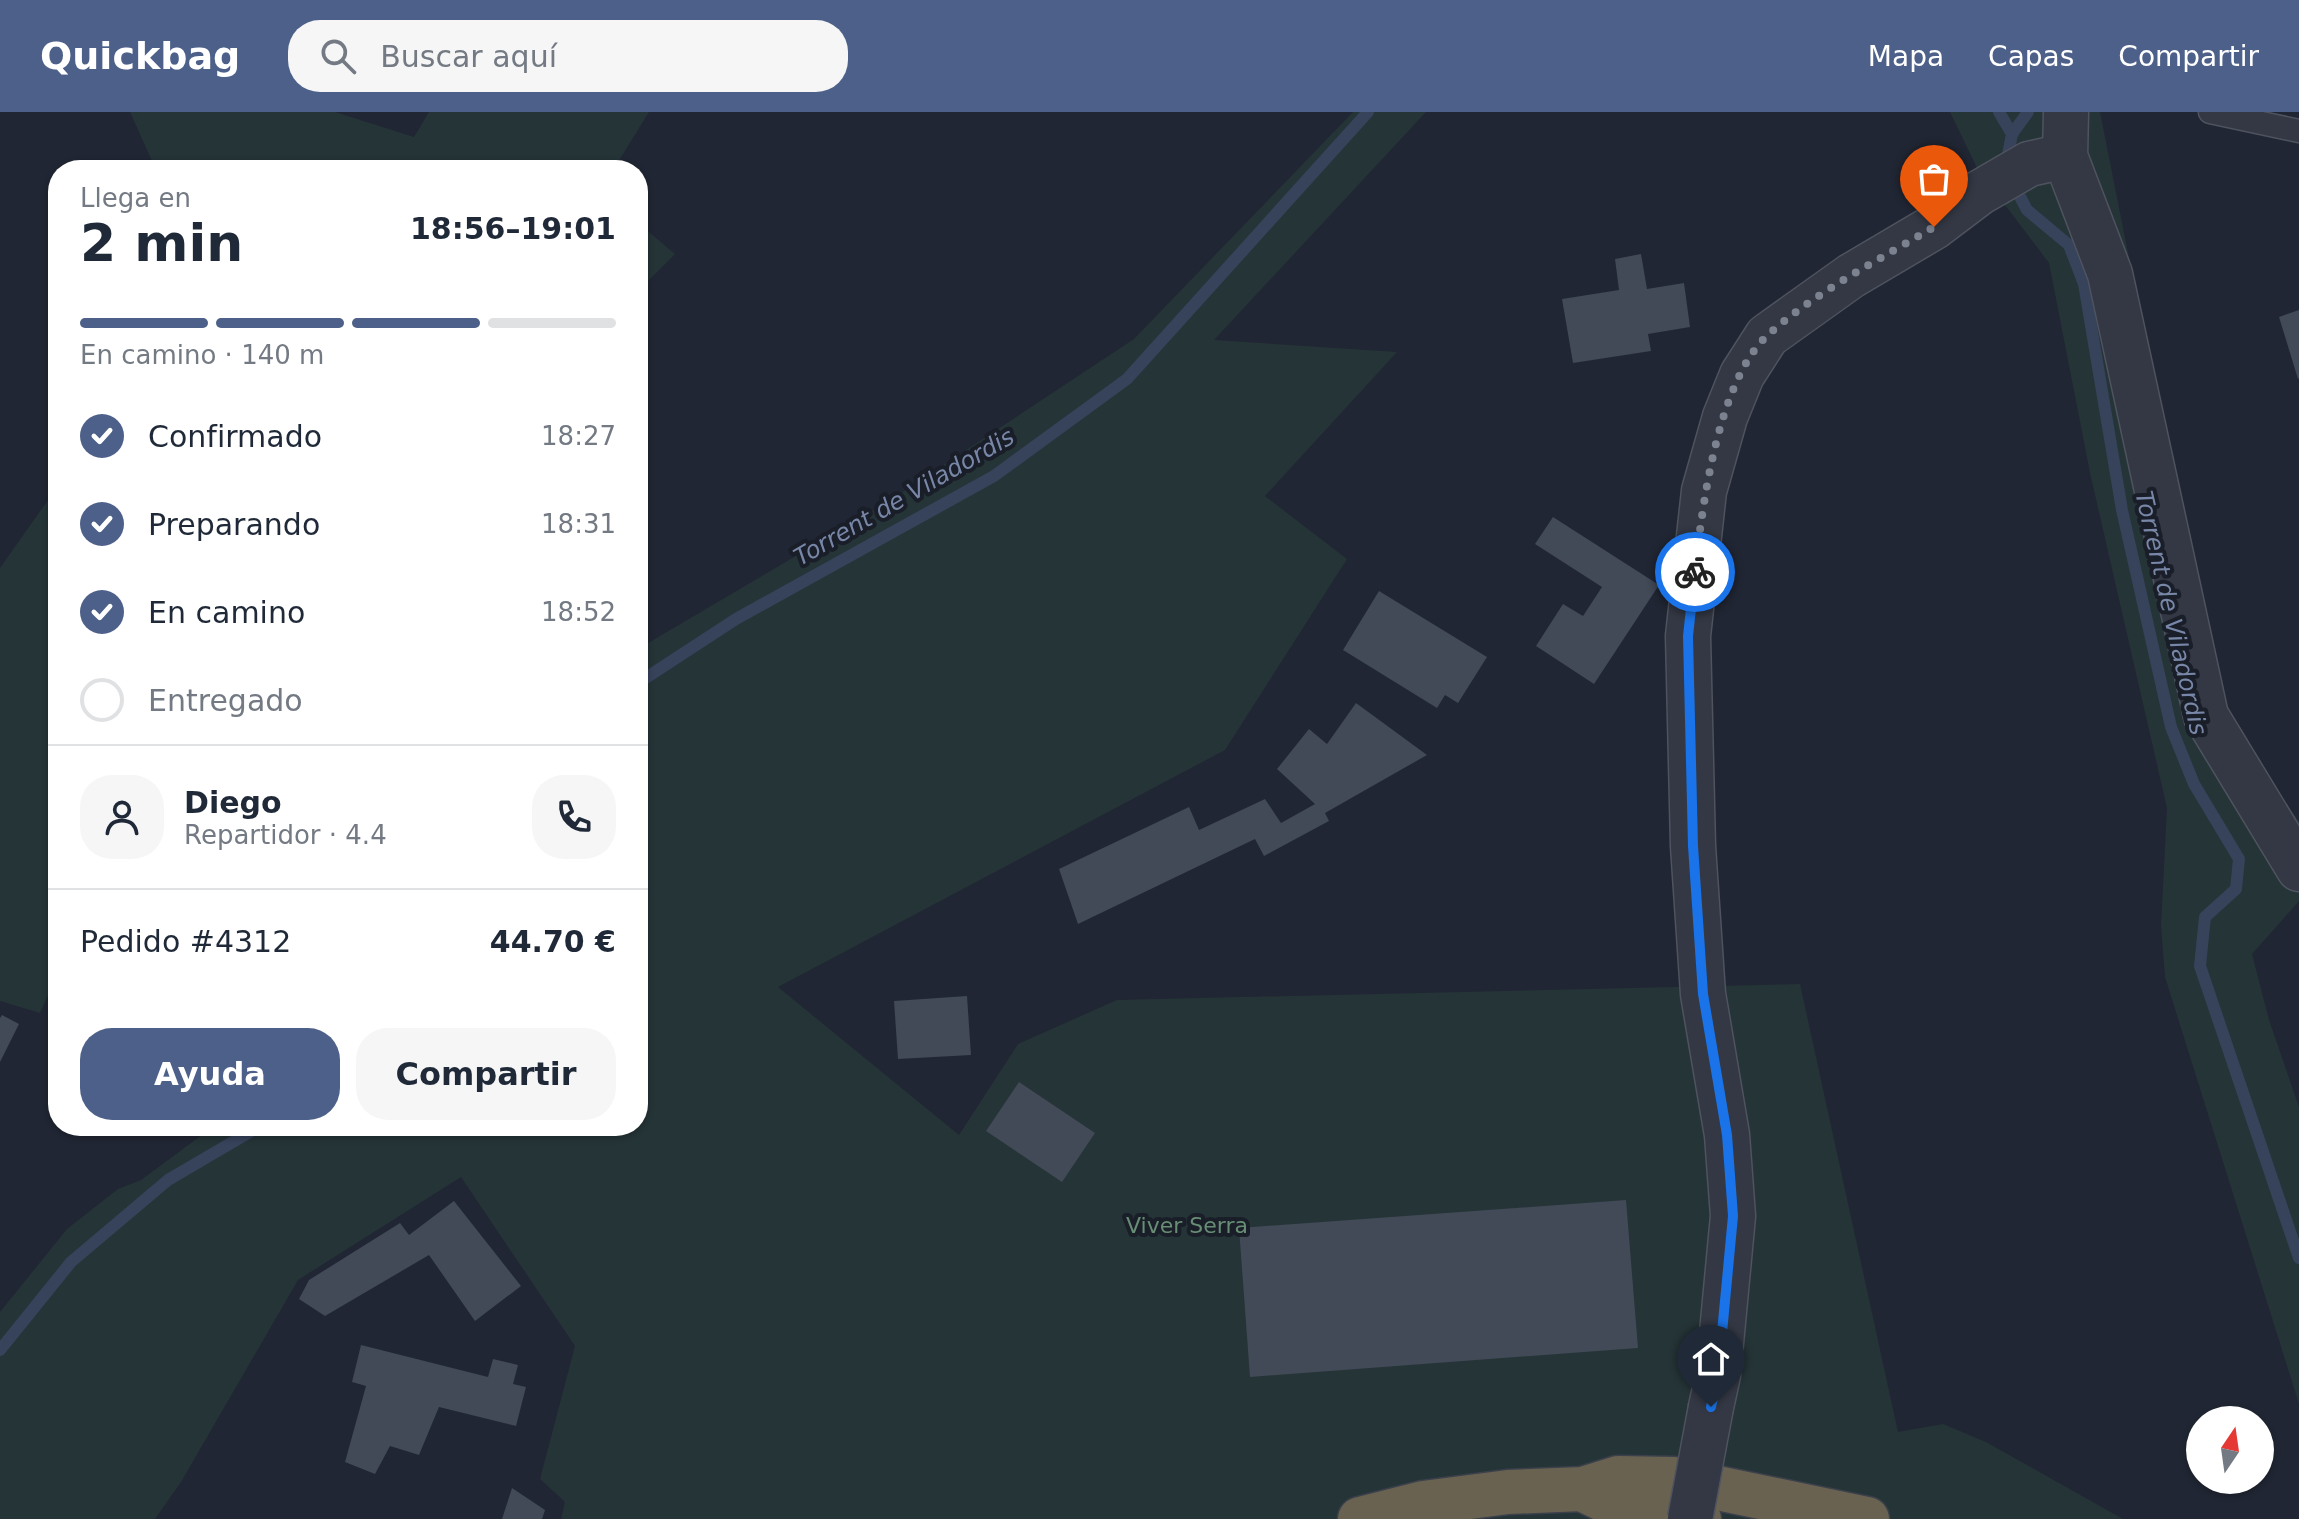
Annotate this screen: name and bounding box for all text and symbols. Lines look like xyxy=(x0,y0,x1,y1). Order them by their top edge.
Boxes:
search box xyxy=(288,20,848,92)
text: Quickbag xyxy=(40,34,240,78)
icon: search xyxy=(316,34,360,78)
text: Buscar aquí xyxy=(380,39,557,74)
text: Mapa xyxy=(1868,40,1944,73)
text: Capas xyxy=(1988,40,2074,73)
text: Compartir xyxy=(2118,40,2259,73)
pin xyxy=(1900,145,1968,227)
icon: bag xyxy=(1912,157,1956,201)
text: Llega en xyxy=(80,183,191,213)
text: 18:56–19:01 xyxy=(410,211,616,246)
text: 2 min xyxy=(80,213,243,273)
text: En camino · 140 m xyxy=(80,340,324,370)
icon: check xyxy=(80,414,124,458)
text: Confirmado xyxy=(148,419,322,454)
text: 18:27 xyxy=(541,421,616,451)
water label: Torrent de Viladordis xyxy=(789,423,1019,571)
water label: Torrent de Viladordis xyxy=(2129,488,2213,738)
icon: check xyxy=(80,502,124,546)
text: Preparando xyxy=(148,507,320,542)
text: 18:31 xyxy=(541,509,616,539)
courier xyxy=(1655,532,1735,612)
icon: bike xyxy=(1673,550,1717,594)
icon: check xyxy=(80,590,124,634)
text: En camino xyxy=(148,595,305,630)
text: 18:52 xyxy=(541,597,616,627)
text: Entregado xyxy=(148,683,303,718)
button: person xyxy=(80,775,164,859)
button: phone xyxy=(532,775,616,859)
text: Diego xyxy=(184,785,282,820)
text: Repartidor · 4.4 xyxy=(184,820,387,850)
text: Pedido #4312 xyxy=(80,924,291,959)
text: 44.70 € xyxy=(490,924,616,959)
button: Ayuda xyxy=(80,1028,340,1120)
button: Compartir xyxy=(356,1028,616,1120)
park label: Viver Serra xyxy=(1126,1213,1248,1238)
pin xyxy=(1677,1325,1745,1407)
icon: home xyxy=(1689,1337,1733,1381)
north arrow xyxy=(2186,1406,2274,1494)
map controls xyxy=(2186,1406,2274,1494)

